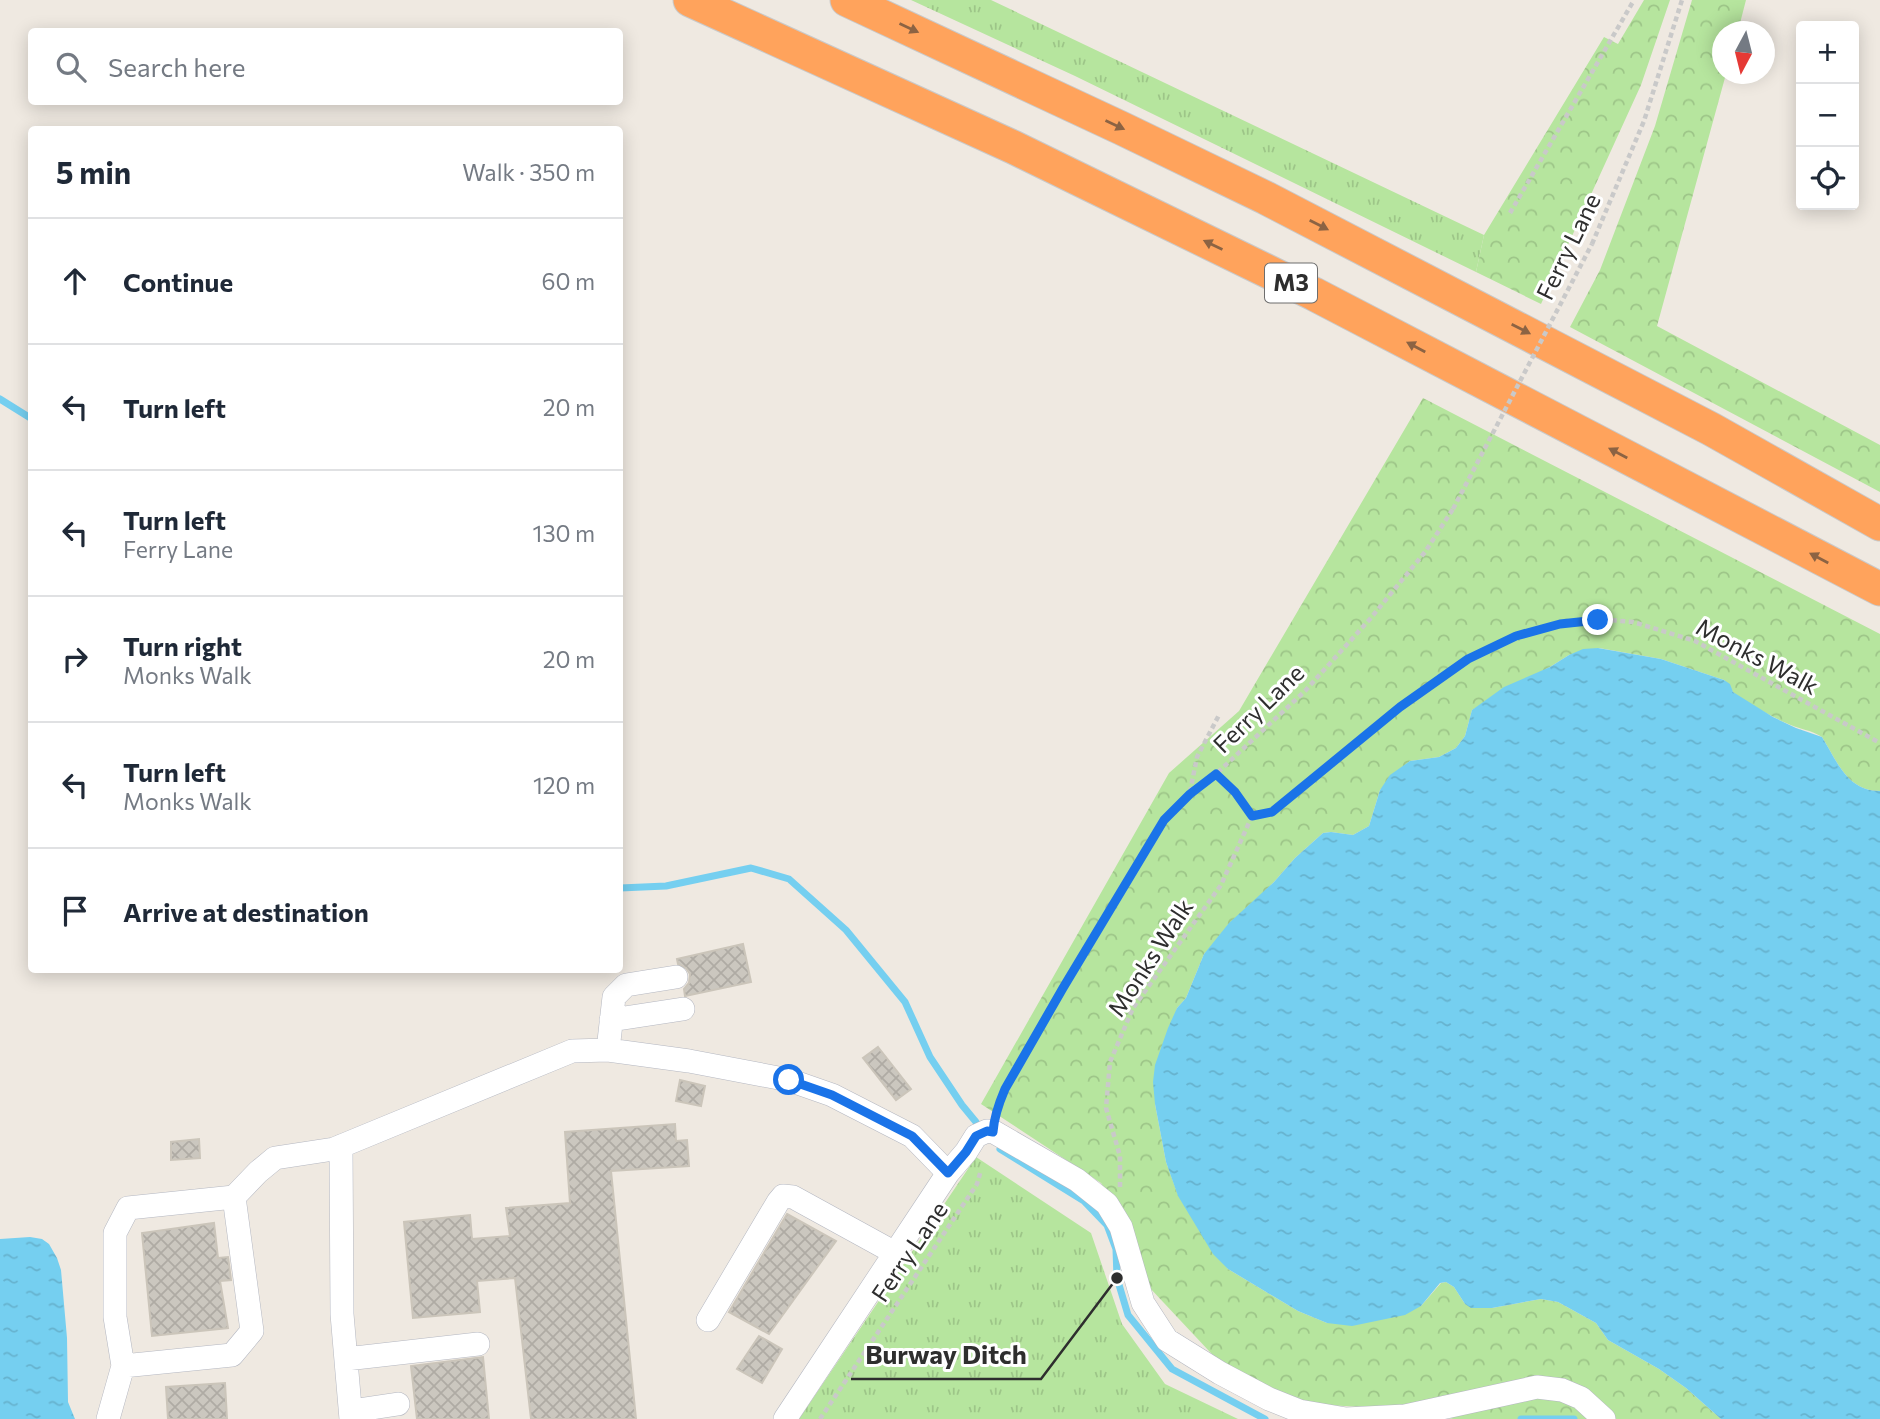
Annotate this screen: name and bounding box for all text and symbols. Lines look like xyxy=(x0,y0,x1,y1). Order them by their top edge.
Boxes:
north arrow xyxy=(1712,21,1775,84)
map controls xyxy=(1796,21,1859,210)
button: + xyxy=(1796,21,1859,84)
one-way arrow xyxy=(899,23,919,34)
search box xyxy=(28,28,623,105)
icon: search xyxy=(52,48,90,86)
text: Search here xyxy=(108,51,246,82)
button: − xyxy=(1796,84,1859,147)
one-way arrow xyxy=(1105,119,1125,131)
button: locate xyxy=(1796,147,1859,210)
text: 5 min xyxy=(56,153,131,190)
text: Walk · 350 m xyxy=(462,158,595,186)
street label: Ferry Lane xyxy=(1529,188,1606,304)
one-way arrow xyxy=(1309,220,1329,231)
one-way arrow xyxy=(1203,239,1223,251)
icon: ahead xyxy=(56,262,94,300)
road number: M3 xyxy=(1265,264,1317,302)
text: Continue xyxy=(123,266,233,297)
text: 60 m xyxy=(542,267,595,295)
one-way arrow xyxy=(1511,324,1531,335)
one-way arrow xyxy=(1406,342,1426,353)
icon: left xyxy=(56,388,94,426)
text: Turn left xyxy=(123,392,226,423)
text: 20 m xyxy=(543,393,595,421)
one-way arrow xyxy=(1608,447,1628,458)
text: Turn left xyxy=(123,504,226,535)
icon: left xyxy=(56,514,94,552)
text: 130 m xyxy=(533,519,595,547)
text: Ferry Lane xyxy=(123,535,233,563)
one-way arrow xyxy=(1809,552,1829,564)
route end xyxy=(1582,604,1613,635)
street label: Monks Walk xyxy=(1692,611,1824,700)
text: Turn right xyxy=(123,630,242,661)
icon: right xyxy=(56,640,94,678)
text: 20 m xyxy=(543,645,595,673)
street label: Ferry Lane xyxy=(1207,658,1309,758)
text: Monks Walk xyxy=(123,661,252,689)
text: Turn left xyxy=(123,756,226,787)
icon: left xyxy=(56,766,94,804)
text: 120 m xyxy=(533,771,595,799)
text: Monks Walk xyxy=(123,787,252,815)
icon: arrive xyxy=(56,892,94,930)
street label: Monks Walk xyxy=(1101,893,1199,1021)
text: Arrive at destination xyxy=(123,896,369,927)
route start xyxy=(773,1064,804,1095)
street label: Ferry Lane xyxy=(865,1195,953,1307)
callout: Burway Ditch xyxy=(851,1332,1041,1379)
text: Burway Ditch xyxy=(865,1338,1027,1369)

